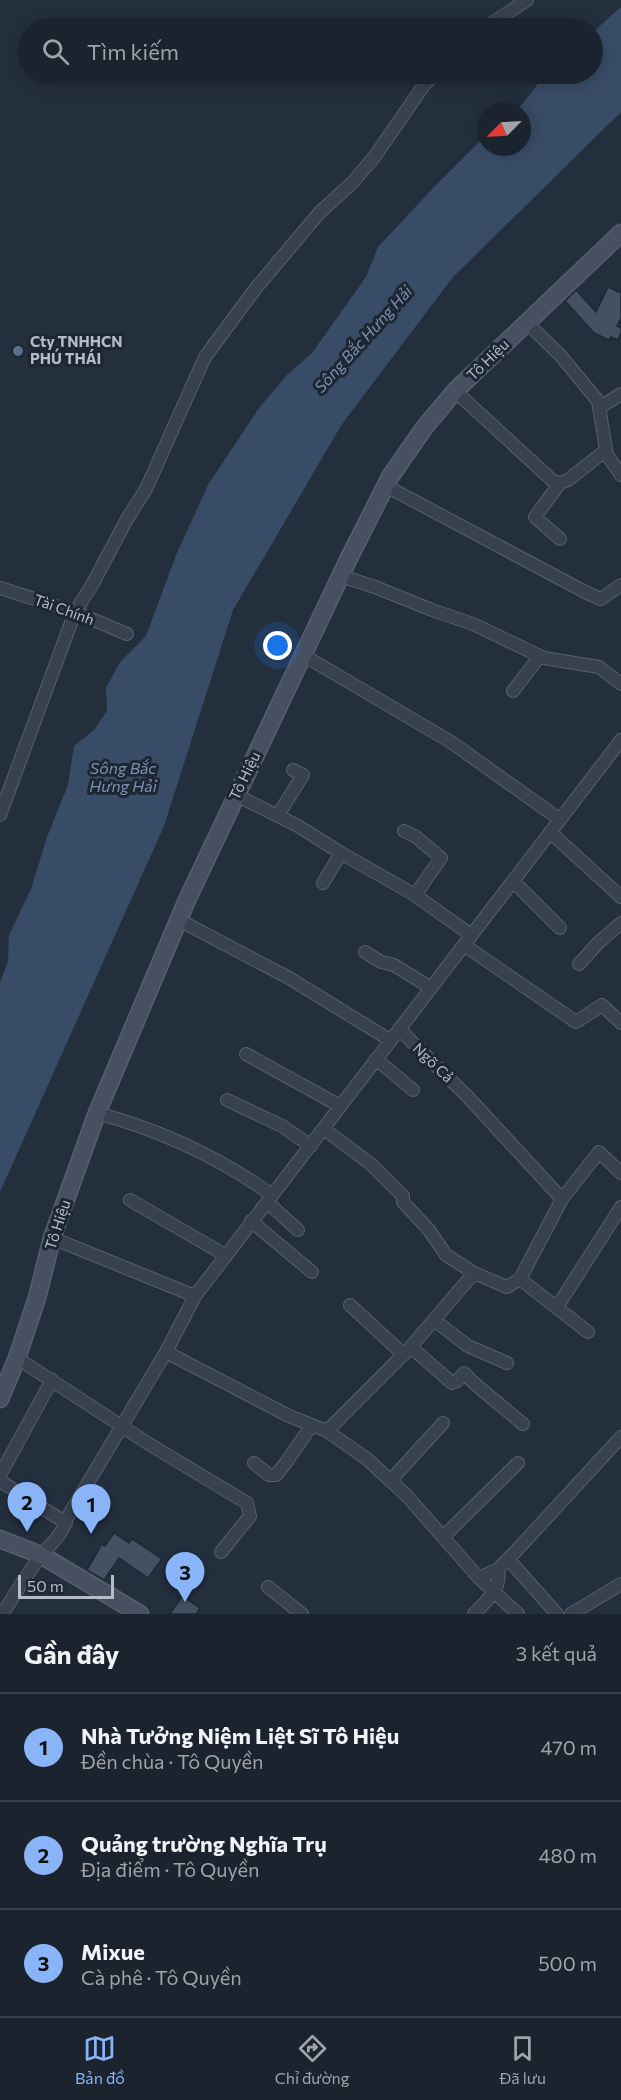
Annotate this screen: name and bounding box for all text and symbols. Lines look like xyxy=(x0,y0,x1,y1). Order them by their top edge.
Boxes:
search box xyxy=(18,18,603,84)
icon: search xyxy=(39,35,72,68)
text: Tìm kiếm xyxy=(87,38,179,65)
north arrow xyxy=(477,102,531,156)
water label: Sông Bắc Hưng Hải xyxy=(310,281,416,396)
place label: Cty TNHHCN PHÚ THÁI xyxy=(30,332,122,367)
street label: Tô Hiệu xyxy=(462,335,512,384)
marker: Cty TNHHCN PHÚ THÁI xyxy=(11,344,25,358)
street label: Tài Chính xyxy=(32,590,97,628)
your location xyxy=(263,631,292,660)
street label: Tô Hiệu xyxy=(225,748,264,803)
water label: Sông Bắc Hưng Hải xyxy=(89,758,158,795)
street label: Ngõ Cả xyxy=(410,1039,458,1086)
street label: Tô Hiệu xyxy=(41,1197,74,1252)
pin: 2 xyxy=(8,1482,46,1532)
pin: 1 xyxy=(72,1484,110,1534)
pin: 3 xyxy=(166,1552,204,1602)
scale bar xyxy=(18,1572,114,1600)
text: 50 m xyxy=(27,1576,64,1595)
text: Gần đây xyxy=(24,1638,119,1669)
text: 3 kết quả xyxy=(516,1641,597,1665)
text: Nhà Tưởng Niệm Liệt Sĩ Tô Hiệu xyxy=(81,1722,399,1749)
text: 1 xyxy=(39,1735,48,1759)
text: 470 m xyxy=(541,1735,597,1759)
text: Đền chùa · Tô Quyền xyxy=(81,1749,264,1773)
text: Quảng trường Nghĩa Trụ xyxy=(81,1830,327,1857)
text: 2 xyxy=(38,1843,49,1867)
text: 480 m xyxy=(539,1843,597,1867)
text: Địa điểm · Tô Quyền xyxy=(81,1857,260,1881)
text: Mixue xyxy=(81,1938,145,1965)
text: 3 xyxy=(38,1951,49,1975)
text: 500 m xyxy=(538,1951,597,1975)
text: Cà phê · Tô Quyền xyxy=(81,1965,242,1989)
tab: Bản đồ xyxy=(75,2032,125,2087)
tab: Chỉ đường xyxy=(275,2032,349,2087)
tab: Đã lưu xyxy=(500,2032,546,2087)

